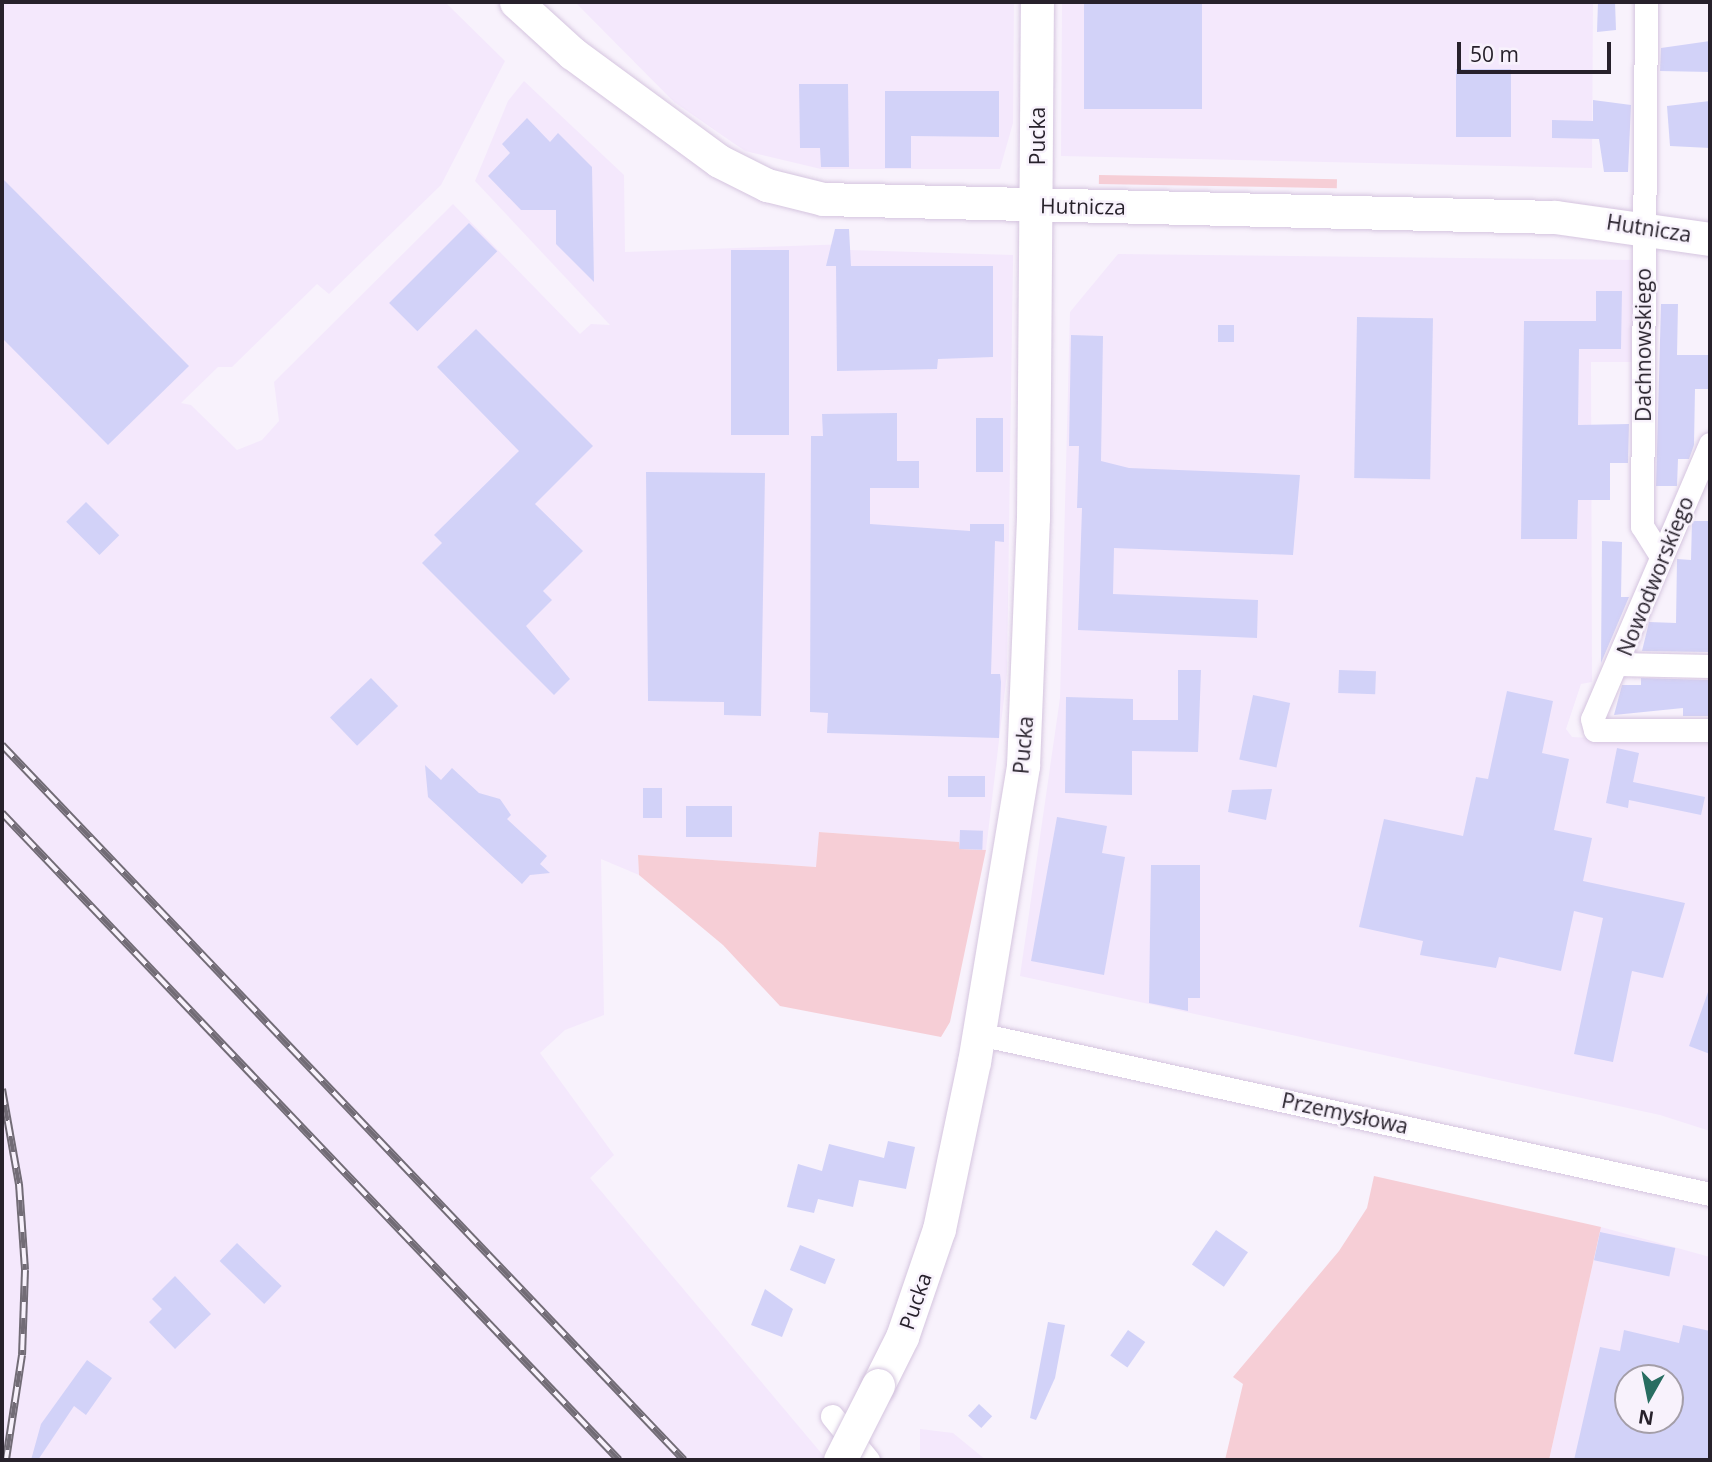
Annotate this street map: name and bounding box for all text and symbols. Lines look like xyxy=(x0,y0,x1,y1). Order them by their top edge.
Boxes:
scale bar xyxy=(1460,28,1614,72)
text: 50 m xyxy=(1470,40,1519,68)
street label: Pucka xyxy=(1024,107,1050,165)
street label: Hutnicza xyxy=(1040,193,1126,219)
street label: Hutnicza xyxy=(1605,209,1693,247)
street label: Dachnowskiego xyxy=(1630,268,1656,422)
street label: Nowodworskiego xyxy=(1612,493,1698,659)
street label: Pucka xyxy=(1008,715,1038,775)
street label: Przemysłowa xyxy=(1279,1087,1411,1139)
street label: Pucka xyxy=(894,1269,936,1333)
north arrow xyxy=(1614,1364,1684,1434)
text: N xyxy=(1636,1404,1656,1432)

